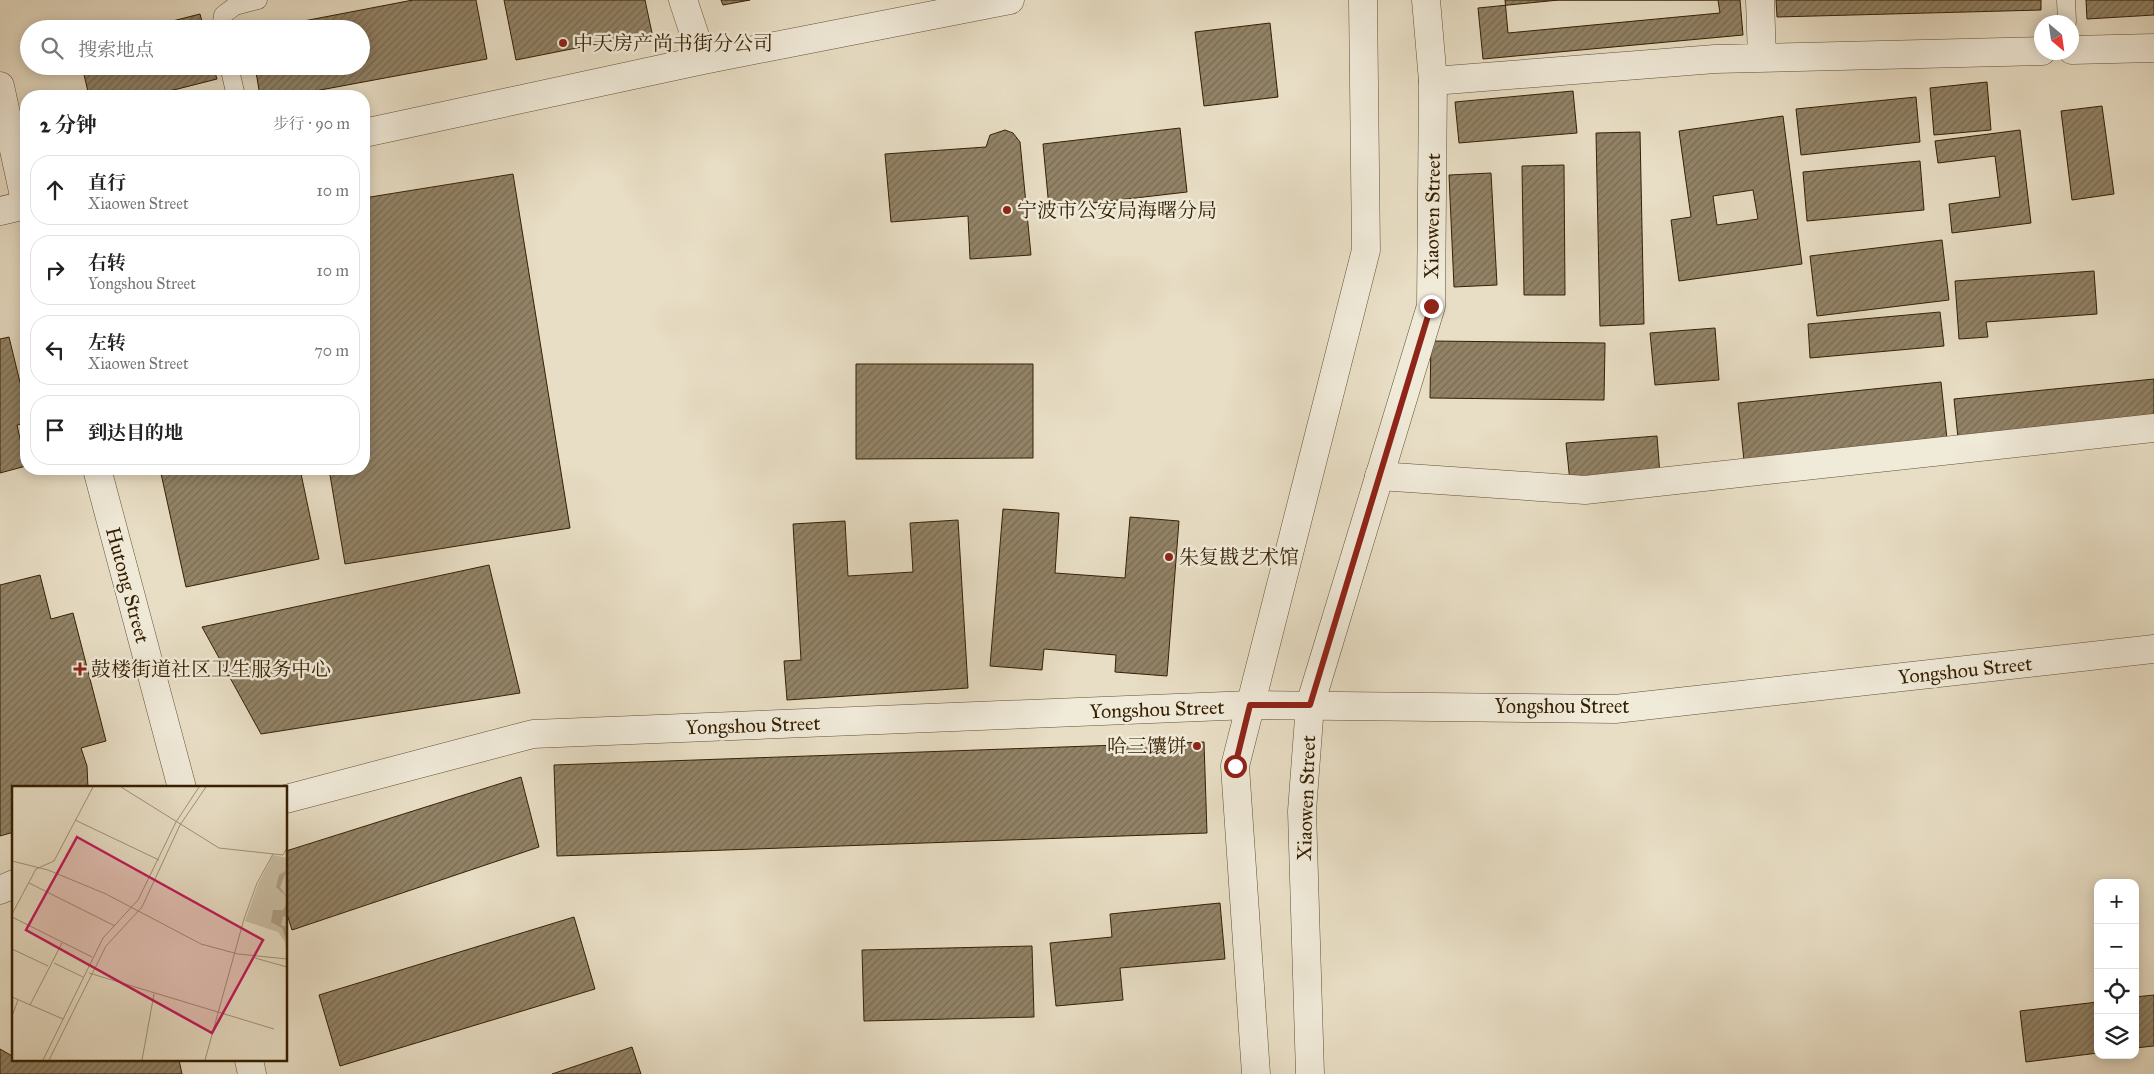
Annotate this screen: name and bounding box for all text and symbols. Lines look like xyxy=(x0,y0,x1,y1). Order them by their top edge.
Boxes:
north arrow xyxy=(2034,15,2079,60)
search box xyxy=(20,20,370,75)
place label: 中天房产尚书街分公司 xyxy=(573,31,773,55)
icon: search xyxy=(38,34,66,62)
marker: 中天房产尚书街分公司 xyxy=(557,37,569,49)
text: 搜索地点 xyxy=(78,38,154,61)
text: 2 分钟 xyxy=(40,112,97,138)
text: 步行 · 90 m xyxy=(273,114,350,133)
street label: Xiaowen Street xyxy=(1419,153,1445,279)
text: 直行 xyxy=(88,171,126,194)
icon: ahead xyxy=(41,176,69,204)
text: 10 m xyxy=(317,181,349,200)
text: Xiaowen Street xyxy=(88,194,189,213)
place label: 宁波市公安局海曙分局 xyxy=(1017,198,1217,222)
marker: 宁波市公安局海曙分局 xyxy=(1001,204,1013,216)
text: 右转 xyxy=(88,251,126,274)
icon: right xyxy=(41,256,69,284)
text: 10 m xyxy=(317,261,349,280)
text: Yongshou Street xyxy=(88,274,196,293)
route end xyxy=(1420,295,1443,318)
text: 左转 xyxy=(88,331,126,354)
icon: left xyxy=(41,336,69,364)
text: 70 m xyxy=(314,341,349,360)
text: Xiaowen Street xyxy=(88,354,189,373)
icon: arrive xyxy=(41,416,69,444)
text: 到达目的地 xyxy=(88,421,183,444)
street label: Hutong Street xyxy=(100,524,155,646)
place label: 朱复戡艺术馆 xyxy=(1179,545,1299,569)
marker: 朱复戡艺术馆 xyxy=(1163,551,1175,563)
street label: Yongshou Street xyxy=(1897,651,2033,690)
place label: 鼓楼街道社区卫生服务中心 xyxy=(91,657,331,681)
marker: 鼓楼街道社区卫生服务中心 xyxy=(73,662,87,676)
street label: Yongshou Street xyxy=(1495,694,1629,719)
street label: Yongshou Street xyxy=(1089,695,1225,724)
street label: Yongshou Street xyxy=(685,711,821,740)
place label: 哈三馕饼 xyxy=(1107,734,1187,758)
street label: Xiaowen Street xyxy=(1292,735,1320,861)
marker: 哈三馕饼 xyxy=(1191,740,1203,752)
route start xyxy=(1224,755,1247,778)
inset map xyxy=(12,786,288,1062)
map controls xyxy=(2094,879,2139,1059)
button: + xyxy=(2094,879,2139,924)
button: − xyxy=(2094,924,2139,969)
button: locate xyxy=(2094,969,2139,1014)
button: layers xyxy=(2094,1014,2139,1059)

